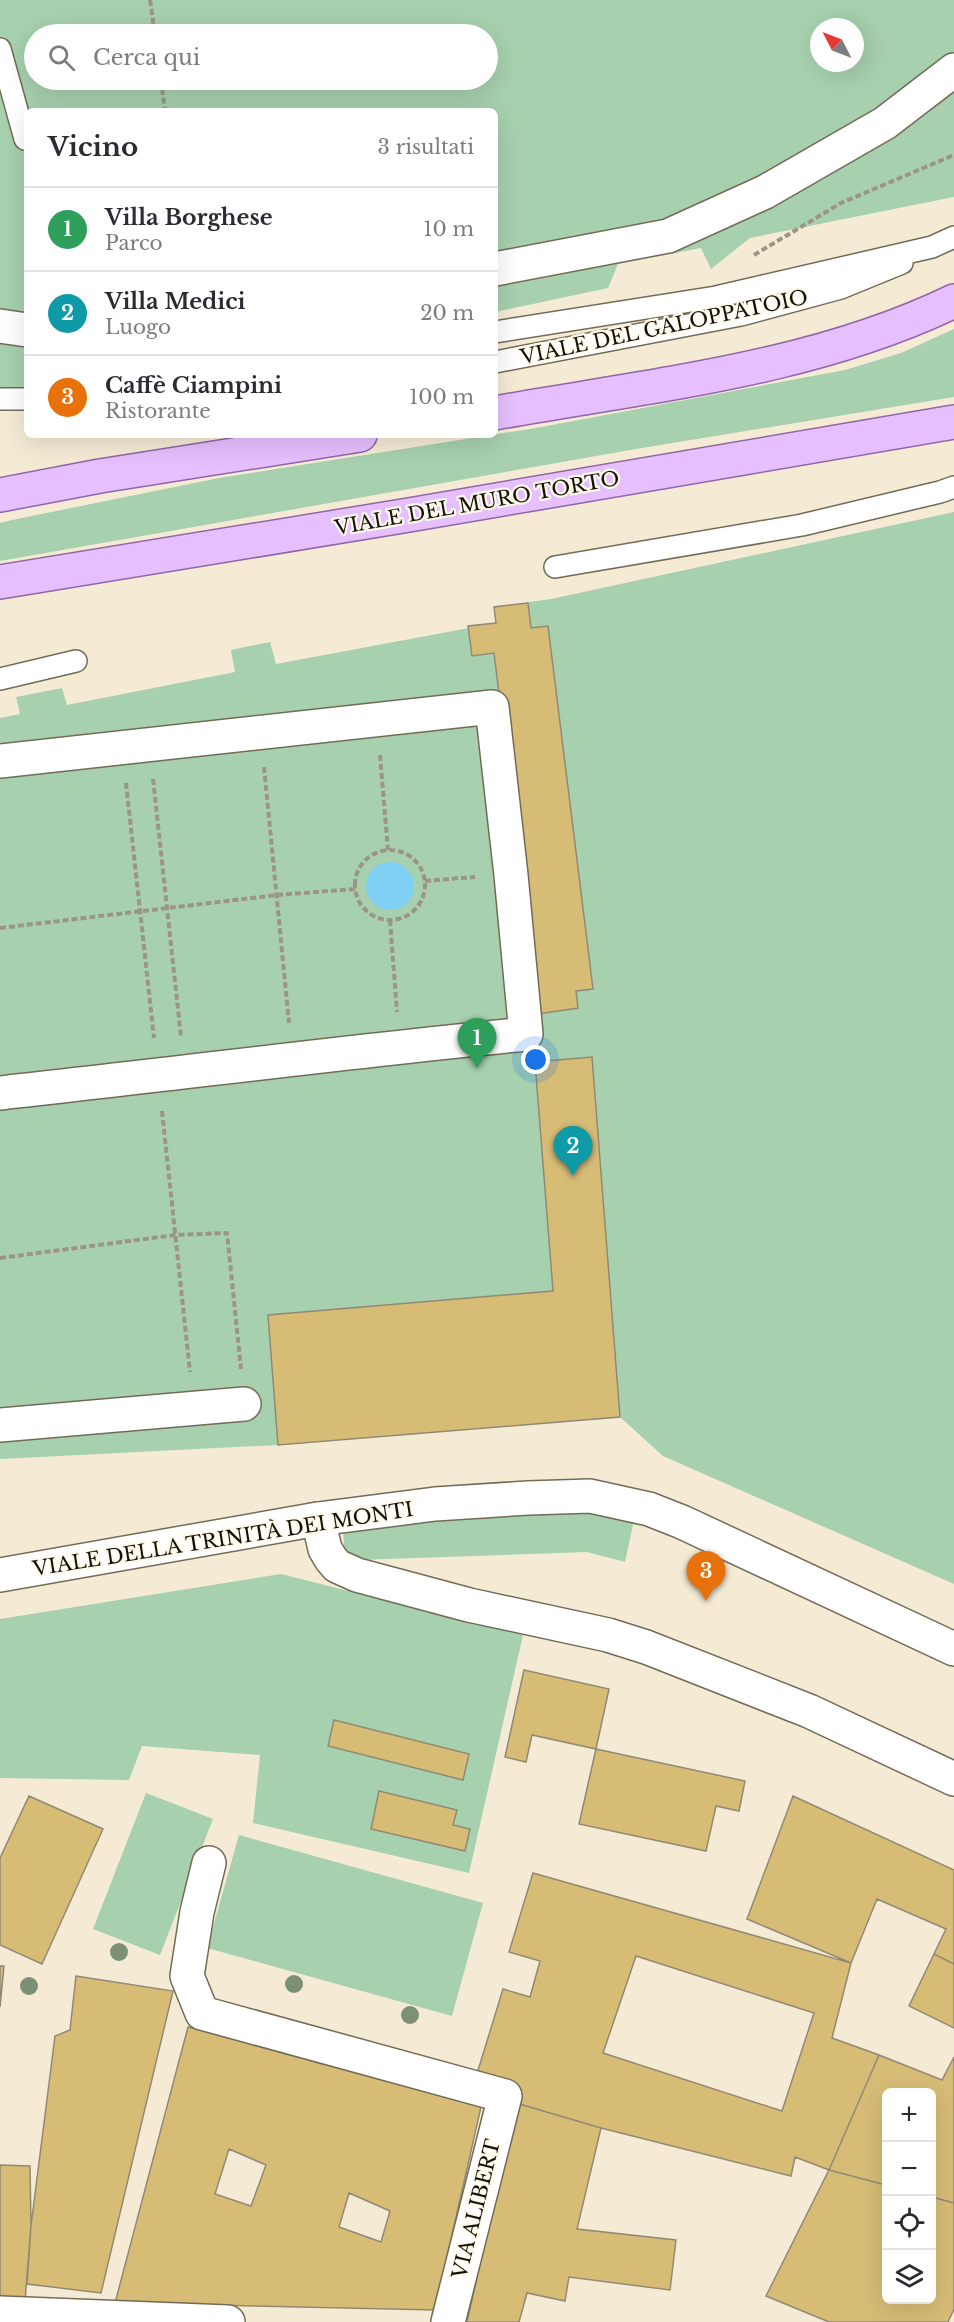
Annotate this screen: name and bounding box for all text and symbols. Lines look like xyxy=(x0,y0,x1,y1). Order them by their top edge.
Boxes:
north arrow xyxy=(810,18,864,72)
search box xyxy=(24,24,498,90)
icon: search xyxy=(45,41,78,74)
text: Cerca qui xyxy=(93,44,200,71)
text: Vicino xyxy=(48,131,138,163)
text: 3 risultati xyxy=(378,135,474,159)
text: Villa Borghese xyxy=(105,204,273,231)
text: 1 xyxy=(63,217,72,241)
text: 10 m xyxy=(424,217,474,241)
text: Parco xyxy=(105,231,163,255)
street label: VIALE DEL GALOPPATOIO xyxy=(517,285,810,369)
text: Villa Medici xyxy=(105,288,246,315)
text: 2 xyxy=(61,301,74,325)
text: 20 m xyxy=(420,301,474,325)
text: Luogo xyxy=(105,315,171,339)
text: Caffè Ciampini xyxy=(105,372,282,399)
text: 3 xyxy=(61,385,74,409)
text: 100 m xyxy=(409,385,474,409)
text: Ristorante xyxy=(105,399,211,423)
street label: VIALE DEL MURO TORTO xyxy=(332,466,621,540)
pin: 1 xyxy=(458,1018,496,1068)
your location xyxy=(521,1045,550,1074)
pin: 2 xyxy=(554,1126,592,1176)
street label: VIALE DELLA TRINITÀ DEI MONTI xyxy=(30,1496,415,1581)
pin: 3 xyxy=(686,1552,726,1601)
map controls xyxy=(882,2088,936,2304)
button: + xyxy=(882,2088,936,2142)
street label: VIA ALIBERT xyxy=(447,2137,505,2282)
button: − xyxy=(882,2142,936,2196)
button: locate xyxy=(882,2196,936,2250)
button: layers xyxy=(882,2250,936,2304)

